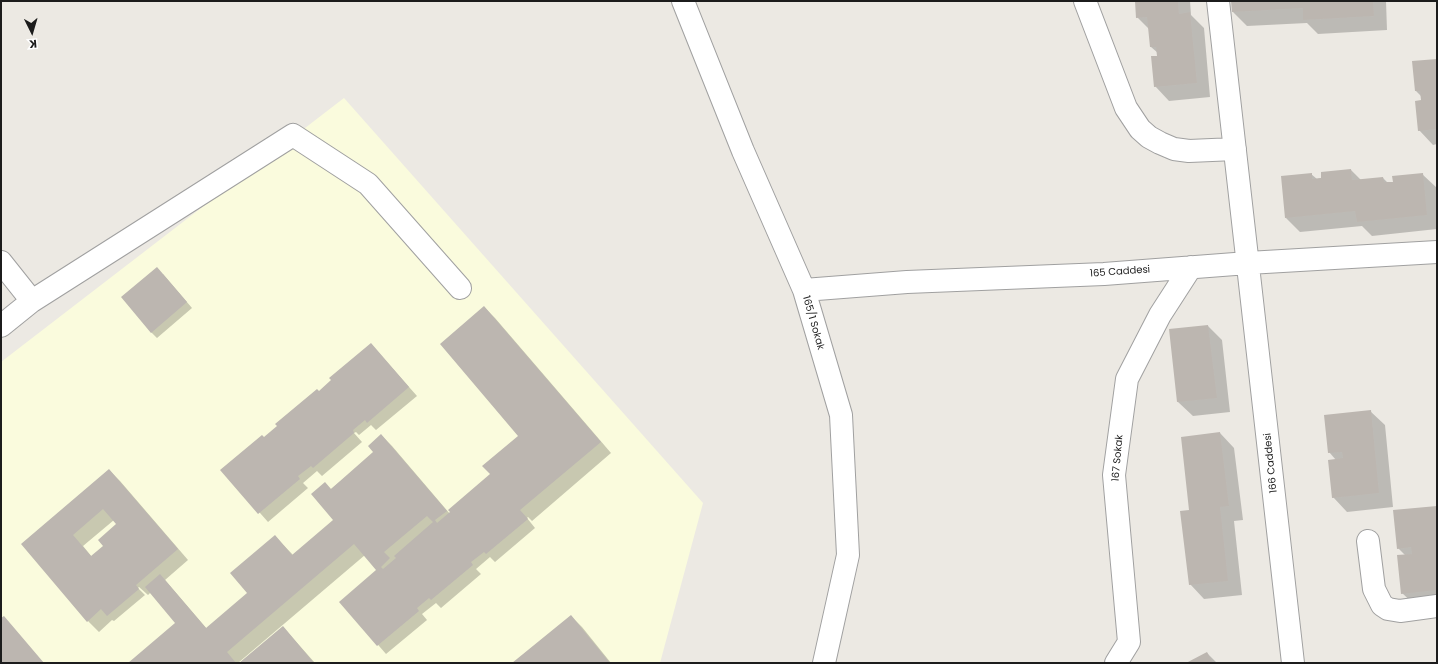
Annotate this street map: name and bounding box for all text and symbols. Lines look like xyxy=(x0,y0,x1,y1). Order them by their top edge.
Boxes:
north arrow xyxy=(12,12,52,52)
text: K xyxy=(29,36,38,52)
street label: 165 Caddesi xyxy=(1089,264,1151,280)
street label: 165/1 Sokak xyxy=(800,295,826,351)
street label: 166 Caddesi xyxy=(1262,432,1280,494)
street label: 167 Sokak xyxy=(1110,434,1126,482)

